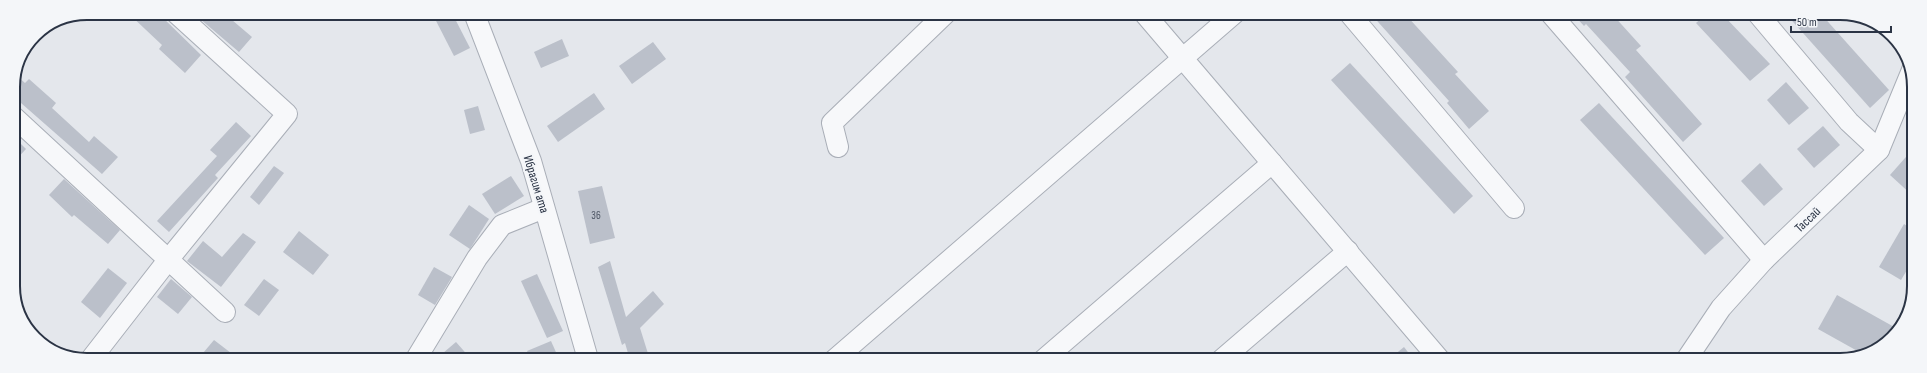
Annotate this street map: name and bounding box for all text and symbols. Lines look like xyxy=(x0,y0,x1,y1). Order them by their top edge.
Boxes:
scale bar xyxy=(1791,8,1891,34)
text: 50 m xyxy=(1797,15,1817,30)
street label: Ибрагим ата xyxy=(520,154,552,215)
street label: Тассай xyxy=(1791,204,1824,236)
house number: 36 xyxy=(591,209,601,222)

